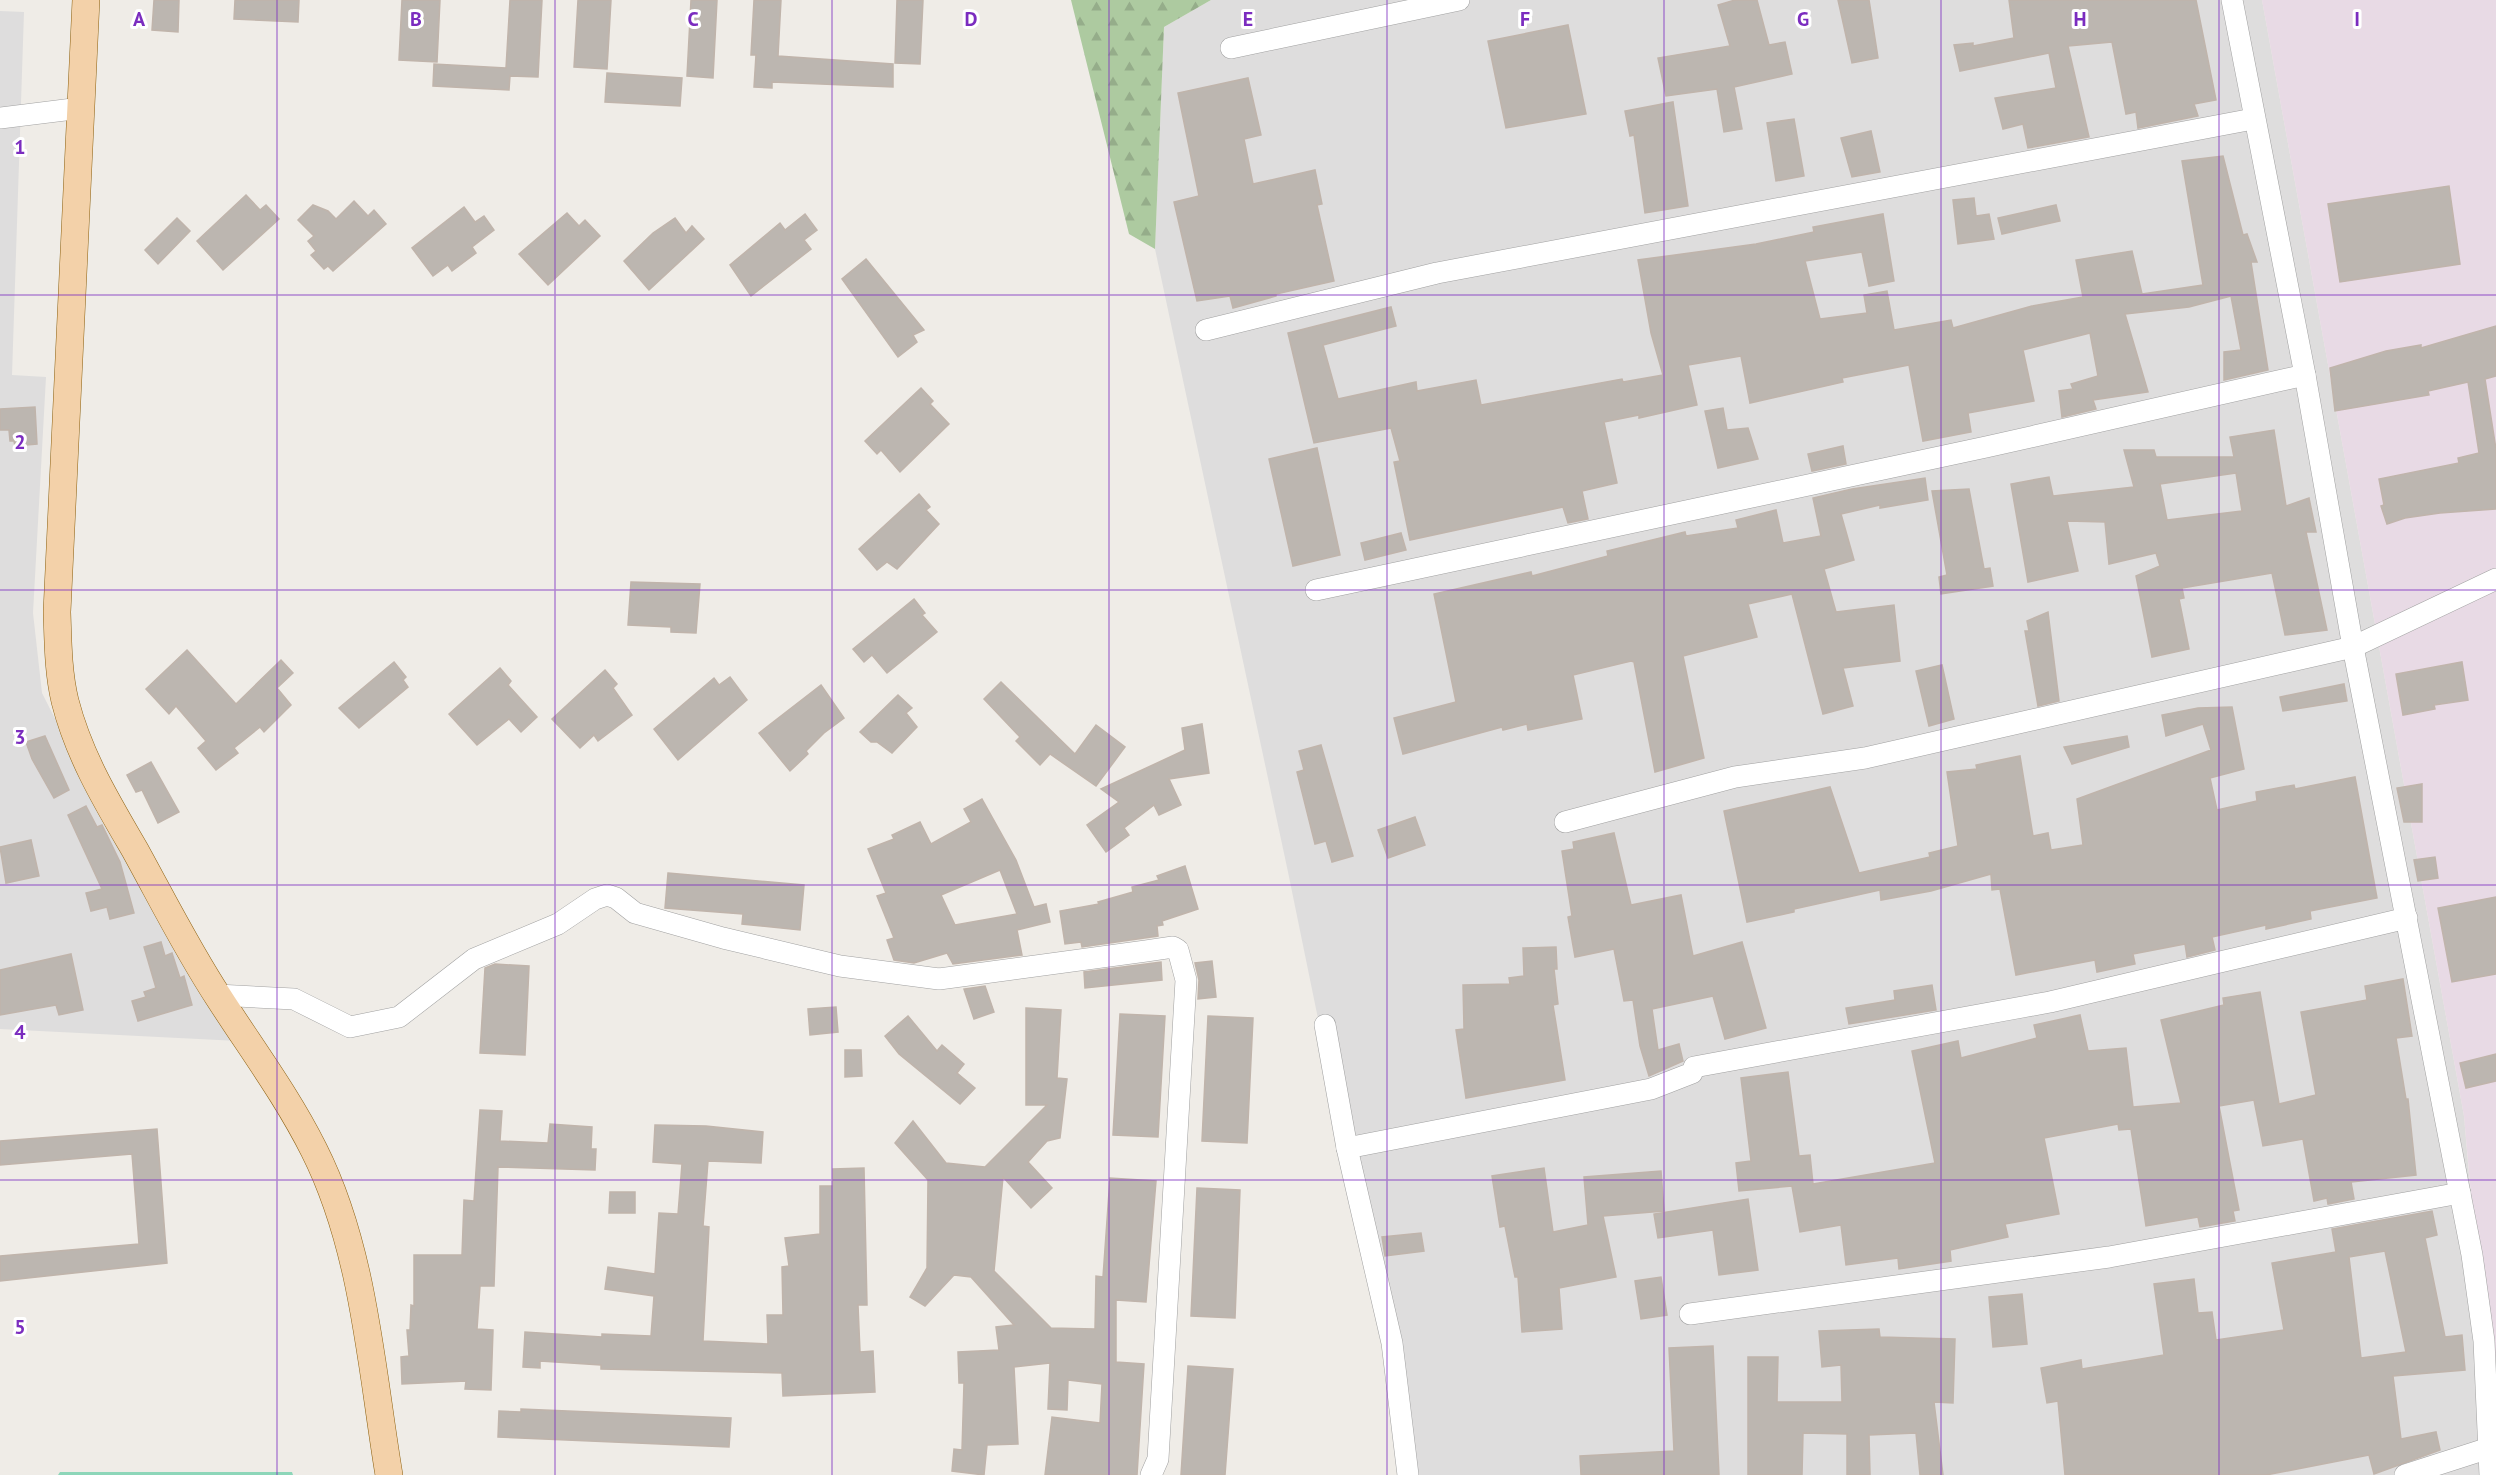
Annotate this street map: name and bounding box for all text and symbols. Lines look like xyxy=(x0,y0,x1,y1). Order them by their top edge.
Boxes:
text: A xyxy=(133,6,146,32)
text: B xyxy=(410,6,422,32)
text: C xyxy=(687,6,699,32)
text: D xyxy=(965,6,978,32)
text: E xyxy=(1243,6,1253,32)
text: F xyxy=(1520,6,1530,32)
text: G xyxy=(1797,6,1809,32)
text: H xyxy=(2073,6,2087,32)
text: I xyxy=(2354,6,2360,32)
text: 1 xyxy=(14,134,26,160)
text: 2 xyxy=(14,429,26,455)
text: 3 xyxy=(14,724,26,750)
text: 4 xyxy=(14,1019,26,1045)
text: 5 xyxy=(14,1314,26,1340)

